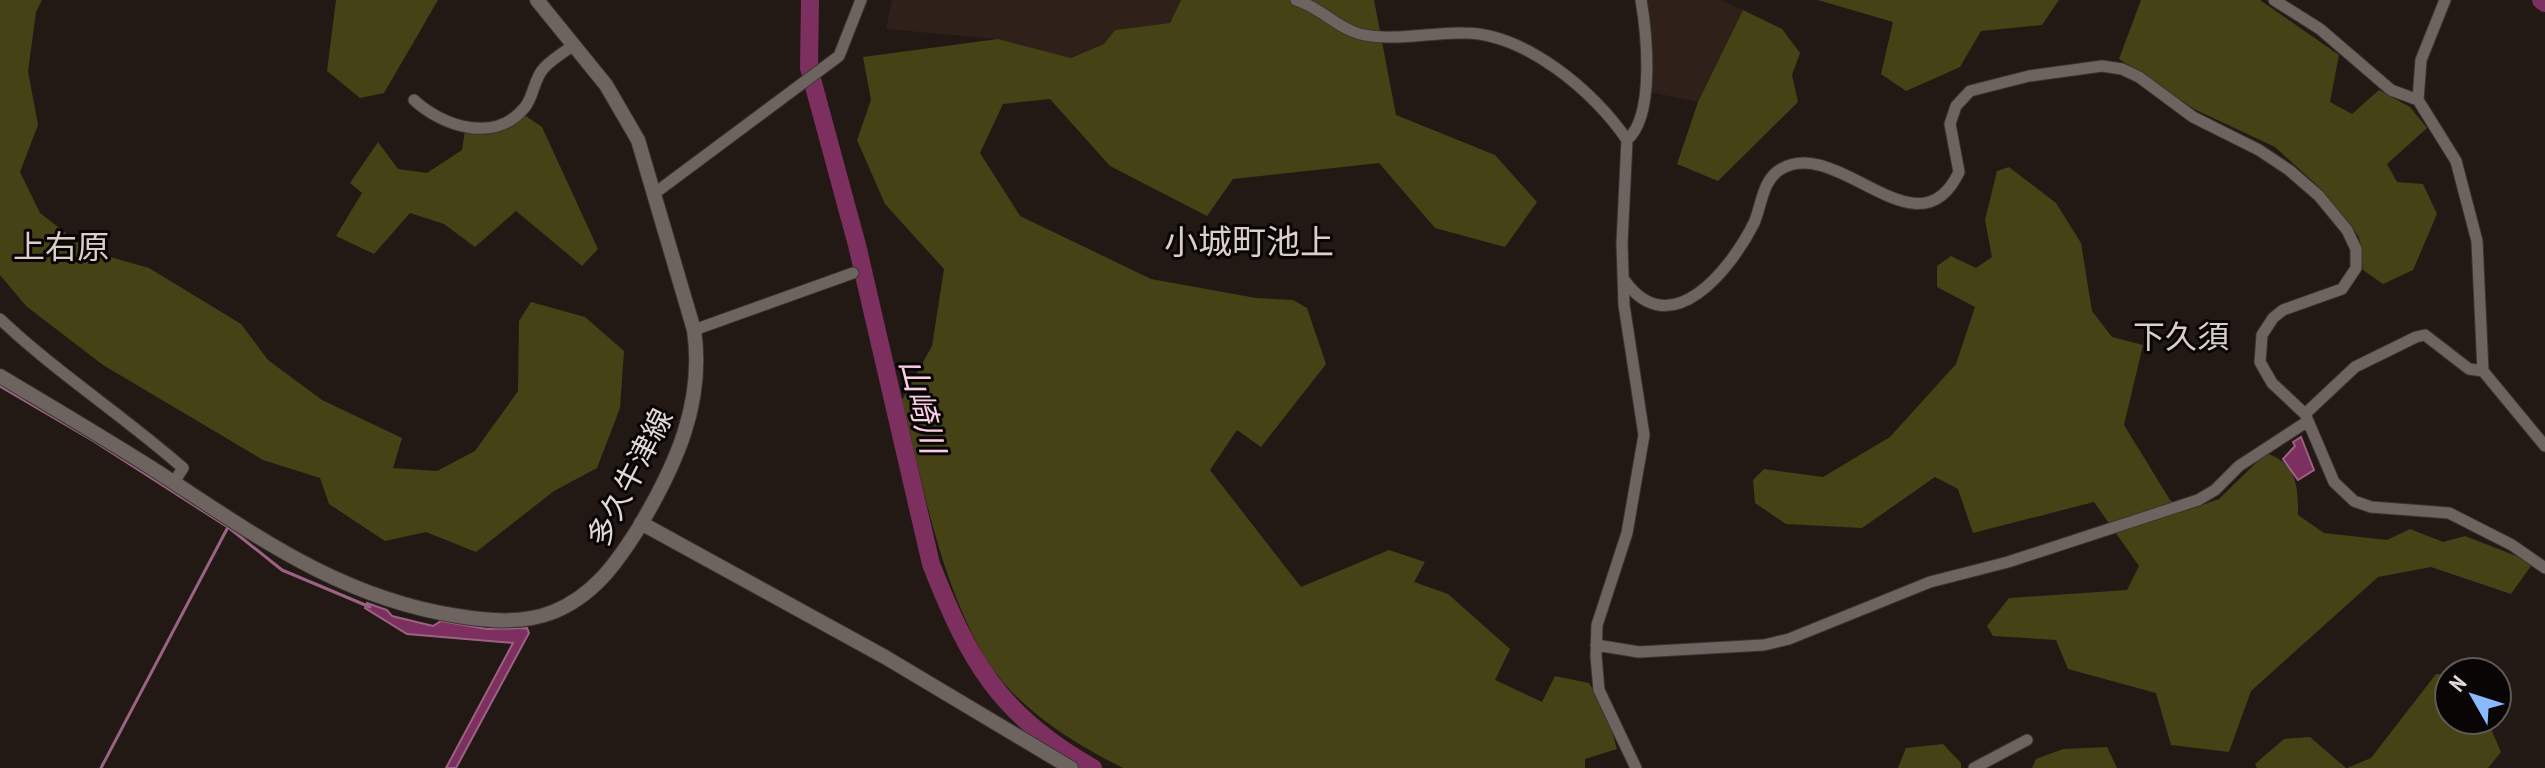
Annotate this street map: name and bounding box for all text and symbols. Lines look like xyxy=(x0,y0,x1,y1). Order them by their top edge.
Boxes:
district label: 小城町池上 xyxy=(1164,219,1334,263)
district label: 上右原 xyxy=(13,225,109,267)
district label: 下久須 xyxy=(2133,315,2229,357)
water label: 山崎川 xyxy=(891,354,956,461)
street label: 多久牛津線 xyxy=(578,401,680,553)
north arrow xyxy=(2433,656,2513,736)
text: N xyxy=(2443,670,2472,697)

